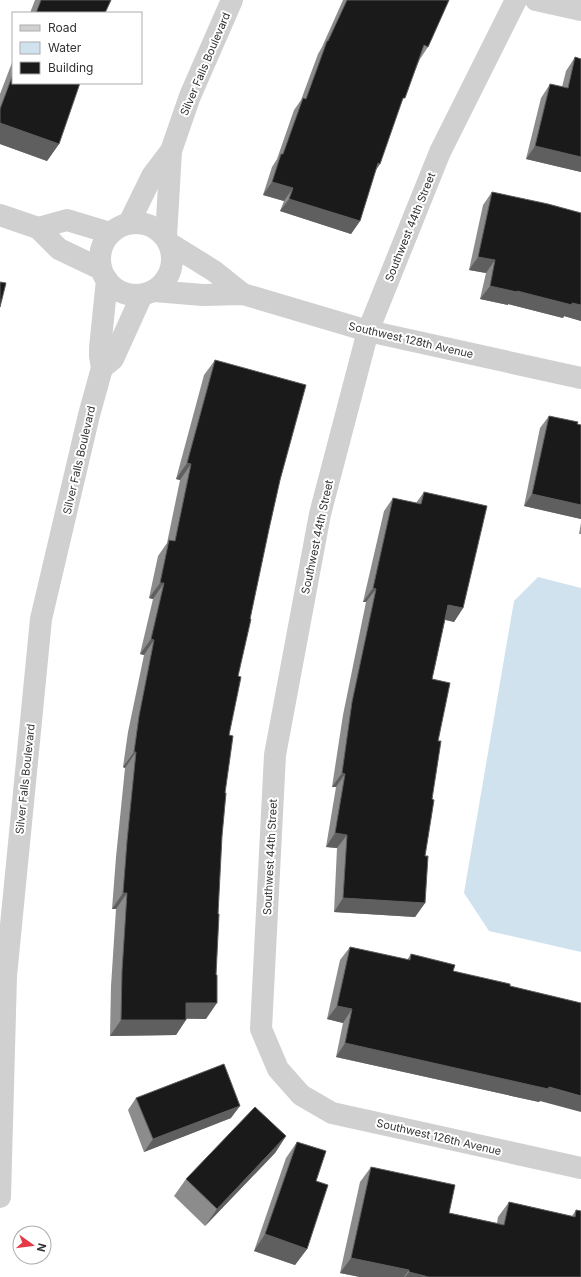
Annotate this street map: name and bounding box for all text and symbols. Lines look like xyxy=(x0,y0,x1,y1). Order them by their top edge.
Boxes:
street label: Silver Falls Boulevard xyxy=(177,10,233,118)
legend xyxy=(12,12,142,84)
text: Road xyxy=(48,20,77,35)
text: Water xyxy=(48,40,82,55)
text: Building xyxy=(48,60,93,75)
street label: Southwest 44th Street xyxy=(382,170,438,284)
street label: Southwest 128th Avenue xyxy=(347,319,475,361)
street label: Silver Falls Boulevard xyxy=(60,404,98,516)
street label: Southwest 44th Street xyxy=(298,478,336,595)
street label: Silver Falls Boulevard xyxy=(12,723,38,835)
street label: Southwest 44th Street xyxy=(260,798,280,916)
street label: Southwest 126th Avenue xyxy=(375,1116,503,1158)
north arrow xyxy=(12,1225,52,1265)
text: N xyxy=(34,1242,50,1253)

